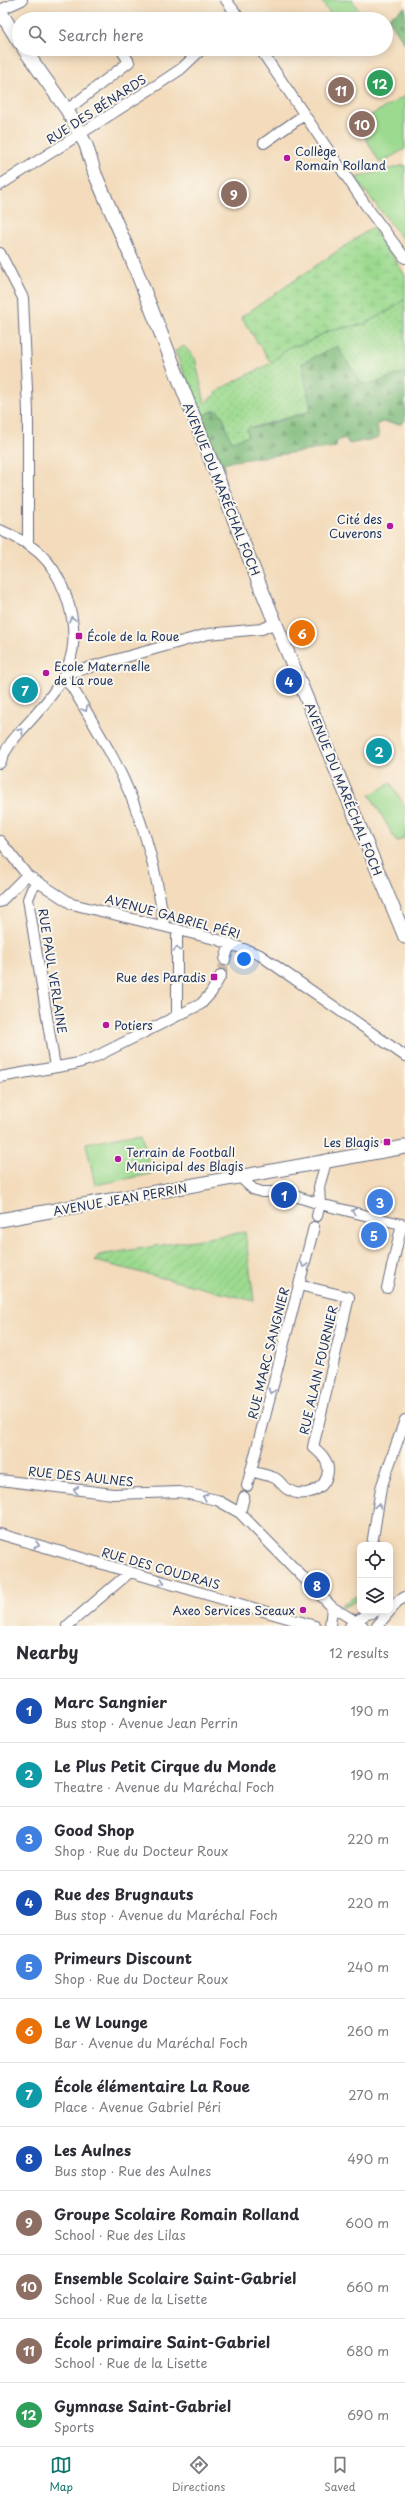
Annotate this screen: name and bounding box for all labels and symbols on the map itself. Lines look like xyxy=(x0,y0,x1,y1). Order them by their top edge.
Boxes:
pin: 12 xyxy=(367,68,393,98)
street label: RUE DES BÉNARDS xyxy=(42,70,150,148)
pin: 11 xyxy=(328,75,354,105)
pin: 10 xyxy=(349,109,375,139)
place label: Collège Romain Rolland xyxy=(295,142,387,174)
marker: Collège Romain Rolland xyxy=(282,153,292,163)
pin: 9 xyxy=(221,179,247,209)
street label: AVENUE DU MARÉCHAL FOCH xyxy=(179,400,265,578)
place label: Cité des Cuverons xyxy=(329,510,383,542)
marker: Cité des Cuverons xyxy=(385,521,395,531)
one-way arrow xyxy=(68,616,76,622)
pin: 6 xyxy=(289,618,315,648)
place label: École de la Roue xyxy=(87,627,180,645)
marker: École de la Roue xyxy=(74,631,84,641)
place label: Ecole Maternelle de La roue xyxy=(54,657,151,689)
pin: 4 xyxy=(276,666,302,696)
marker: Ecole Maternelle de La roue xyxy=(41,668,51,678)
pin: 7 xyxy=(12,675,38,705)
street label: AVENUE DU MARÉCHAL FOCH xyxy=(301,700,387,878)
one-way arrow xyxy=(80,705,87,712)
one-way arrow xyxy=(16,728,24,736)
pin: 2 xyxy=(366,736,392,766)
street label: AVENUE GABRIEL PÉRI xyxy=(103,889,243,943)
street label: RUE PAUL VERLAINE xyxy=(34,907,72,1035)
one-way arrow xyxy=(173,946,181,952)
your location xyxy=(234,949,254,969)
place label: Rue des Paradis xyxy=(116,968,207,986)
marker: Rue des Paradis xyxy=(209,972,219,982)
place label: Potiers xyxy=(114,1016,153,1034)
marker: Potiers xyxy=(101,1020,111,1030)
place label: Les Blagis xyxy=(323,1133,380,1151)
marker: Les Blagis xyxy=(382,1137,392,1147)
place label: Terrain de Football Municipal des Blagis xyxy=(126,1143,244,1175)
marker: Terrain de Football Municipal des Blagis xyxy=(113,1154,123,1164)
street label: AVENUE JEAN PERRIN xyxy=(52,1178,188,1220)
pin: 1 xyxy=(271,1180,297,1210)
pin: 3 xyxy=(367,1187,393,1217)
one-way arrow xyxy=(350,1208,357,1216)
pin: 5 xyxy=(361,1220,387,1250)
one-way arrow xyxy=(300,1261,309,1268)
street label: RUE MARC SANGNIER xyxy=(243,1285,293,1421)
street label: RUE ALAIN FOURNIER xyxy=(294,1304,342,1436)
one-way arrow xyxy=(268,1387,277,1394)
street label: RUE DES AULNES xyxy=(27,1462,135,1490)
one-way arrow xyxy=(73,1486,79,1495)
one-way arrow xyxy=(202,1493,209,1502)
one-way arrow xyxy=(373,1503,382,1510)
one-way arrow xyxy=(34,1540,41,1549)
street label: RUE DES COUDRAIS xyxy=(100,1542,222,1594)
pin: 8 xyxy=(304,1570,330,1600)
one-way arrow xyxy=(158,1577,165,1586)
place label: Axeo Services Sceaux xyxy=(173,1601,295,1619)
marker: Axeo Services Sceaux xyxy=(298,1605,308,1615)

